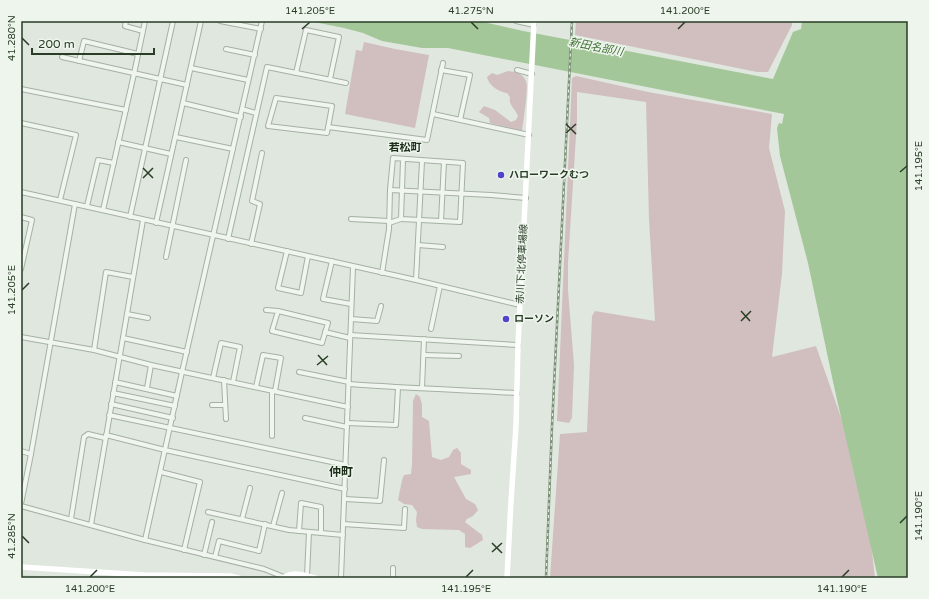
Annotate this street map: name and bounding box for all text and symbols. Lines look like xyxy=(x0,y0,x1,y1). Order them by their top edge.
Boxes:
text: 141.205°E xyxy=(285,5,335,17)
text: 41.275°N xyxy=(448,5,494,17)
text: 141.200°E xyxy=(660,5,710,17)
text: 41.280°N xyxy=(6,15,18,61)
scale bar xyxy=(32,30,154,56)
water label: 新田名部川 xyxy=(568,35,625,59)
text: 200 m xyxy=(38,37,75,51)
district label: 若松町 xyxy=(389,141,422,154)
text: 141.195°E xyxy=(913,141,925,191)
place label: ハローワークむつ xyxy=(509,169,589,181)
marker: ハローワークむつ xyxy=(496,170,506,180)
street label: 赤川下北停車場線 xyxy=(514,224,530,304)
text: 141.205°E xyxy=(6,265,18,315)
place label: ローソン xyxy=(514,313,554,325)
marker: ローソン xyxy=(501,314,511,324)
district label: 仲町 xyxy=(329,465,353,479)
text: 141.190°E xyxy=(913,491,925,541)
text: 41.285°N xyxy=(6,513,18,559)
text: 141.200°E xyxy=(65,583,115,595)
text: 141.195°E xyxy=(441,583,491,595)
text: 141.190°E xyxy=(817,583,867,595)

